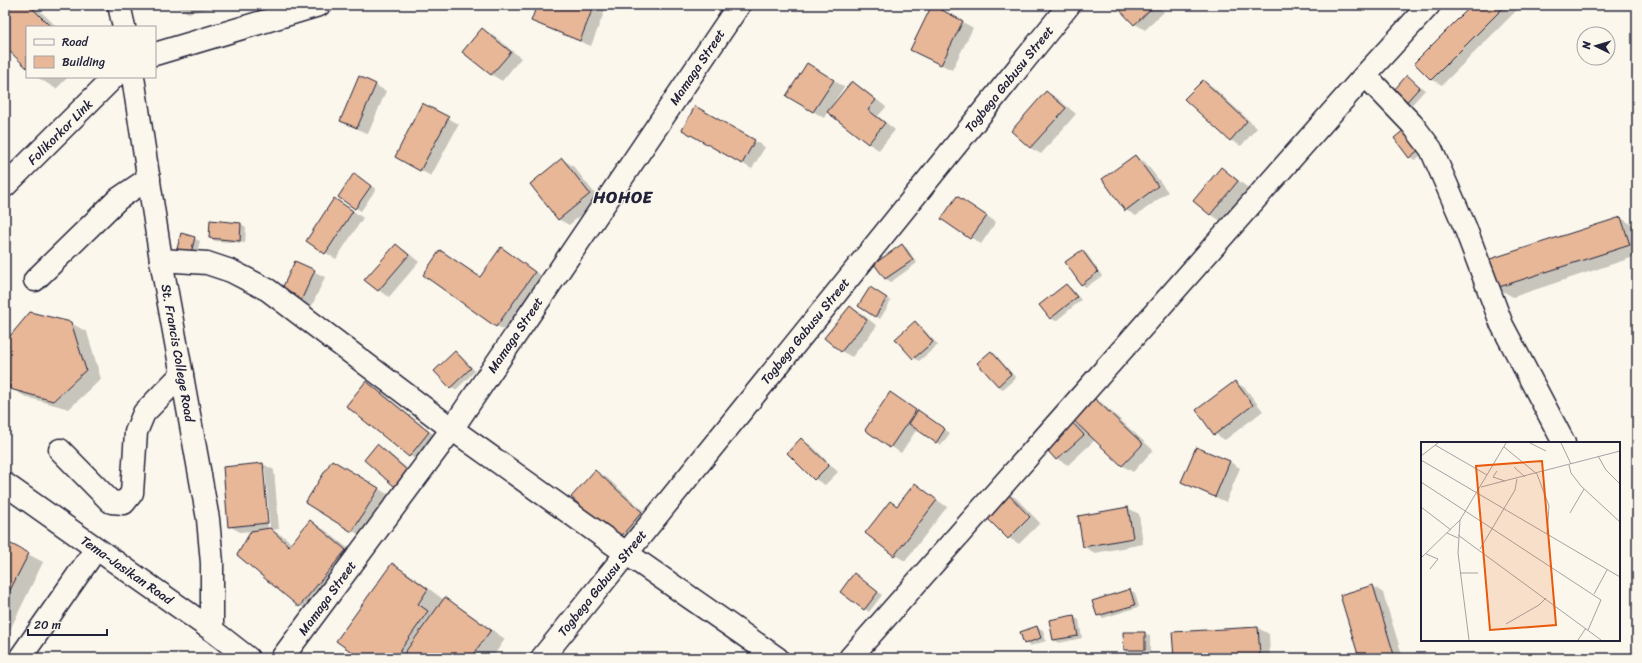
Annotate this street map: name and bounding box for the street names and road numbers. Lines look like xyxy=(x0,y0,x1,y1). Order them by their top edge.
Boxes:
street label: Togbega Gabusu Street xyxy=(958,20,1060,138)
street label: Mamaga Street xyxy=(663,24,731,110)
street label: Folikorkor Link xyxy=(22,94,98,170)
street label: Togbega Gabusu Street xyxy=(754,272,856,390)
street label: St. Francis College Road xyxy=(155,282,202,425)
street label: Mamaga Street xyxy=(481,292,549,378)
street label: Togbega Gabusu Street xyxy=(551,524,653,642)
street label: Tema-Jasikan Road xyxy=(76,529,179,611)
street label: Mamaga Street xyxy=(292,555,362,640)

